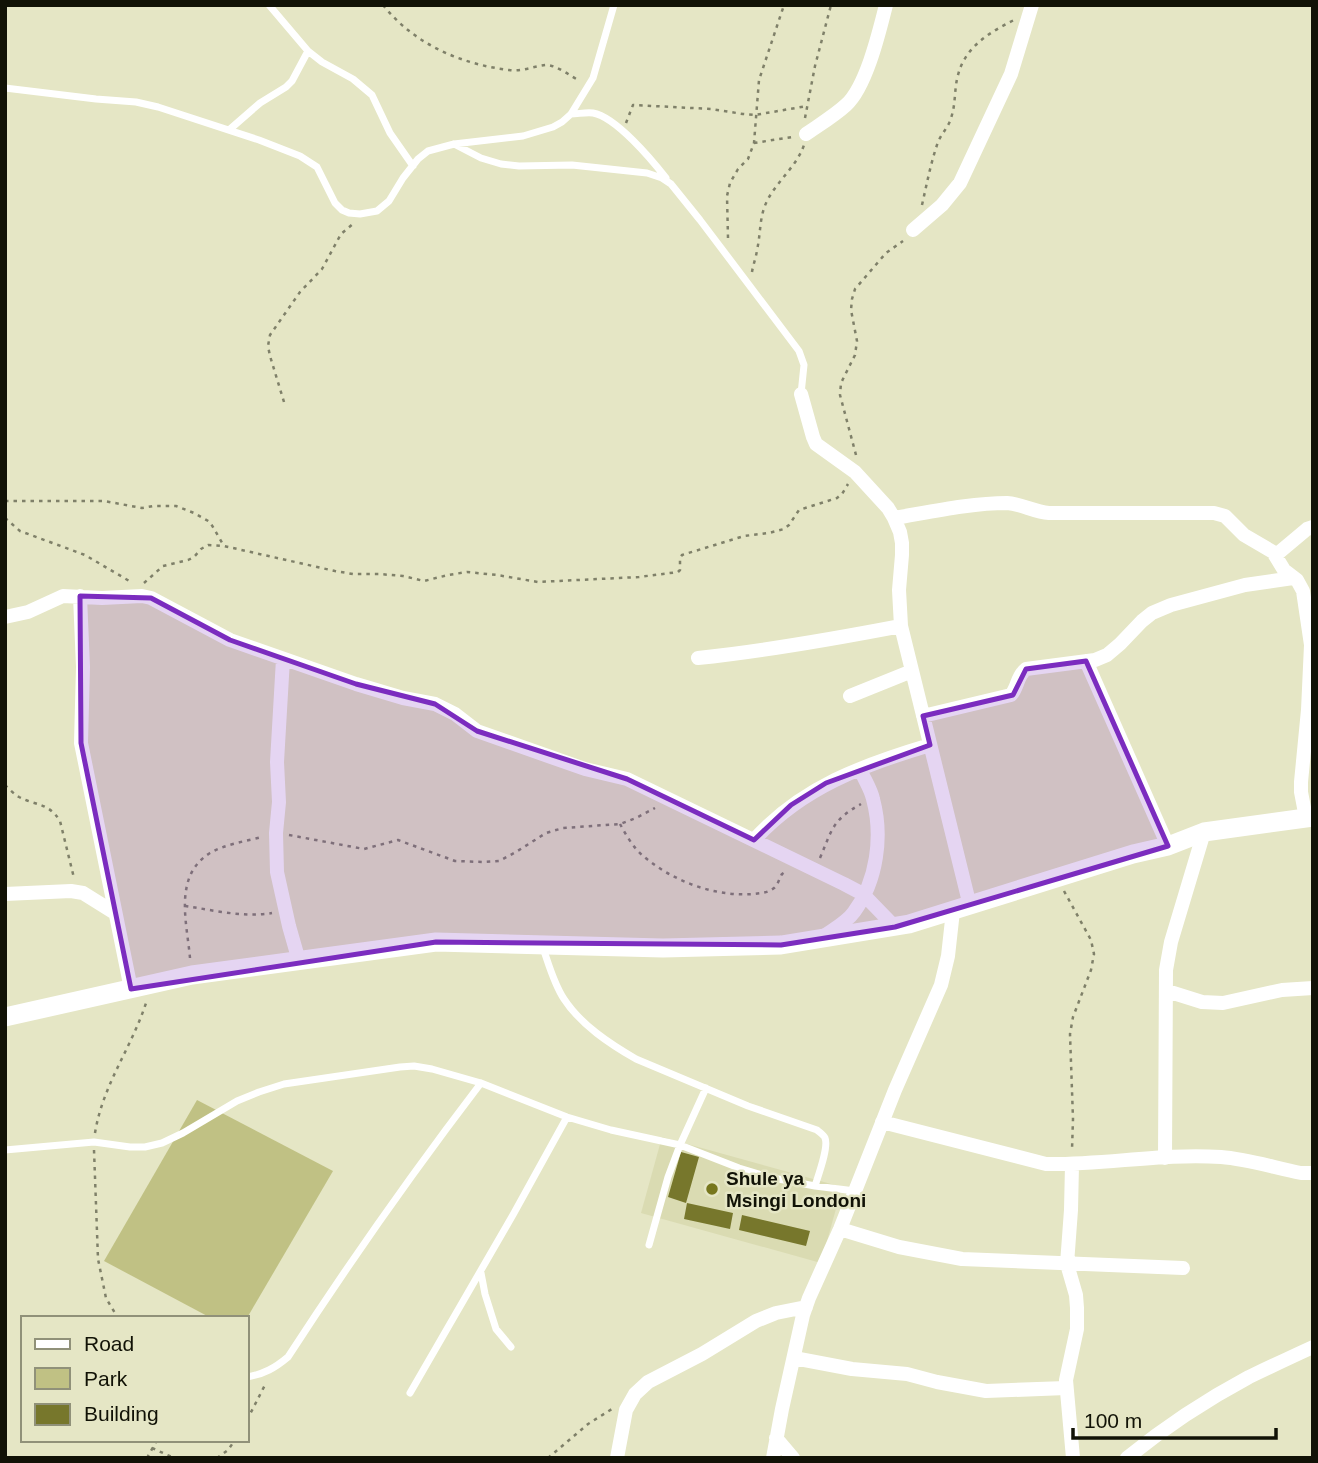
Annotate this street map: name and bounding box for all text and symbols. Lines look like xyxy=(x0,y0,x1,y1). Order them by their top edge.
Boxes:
place label: Shule ya Msingi Londoni xyxy=(726,1168,866,1211)
marker: Shule ya Msingi Londoni xyxy=(704,1181,720,1197)
legend xyxy=(21,1316,248,1442)
text: Road xyxy=(84,1332,134,1355)
text: Park xyxy=(84,1367,128,1390)
scale bar xyxy=(1073,1396,1276,1440)
text: Building xyxy=(84,1402,159,1425)
text: 100 m xyxy=(1084,1409,1142,1432)

